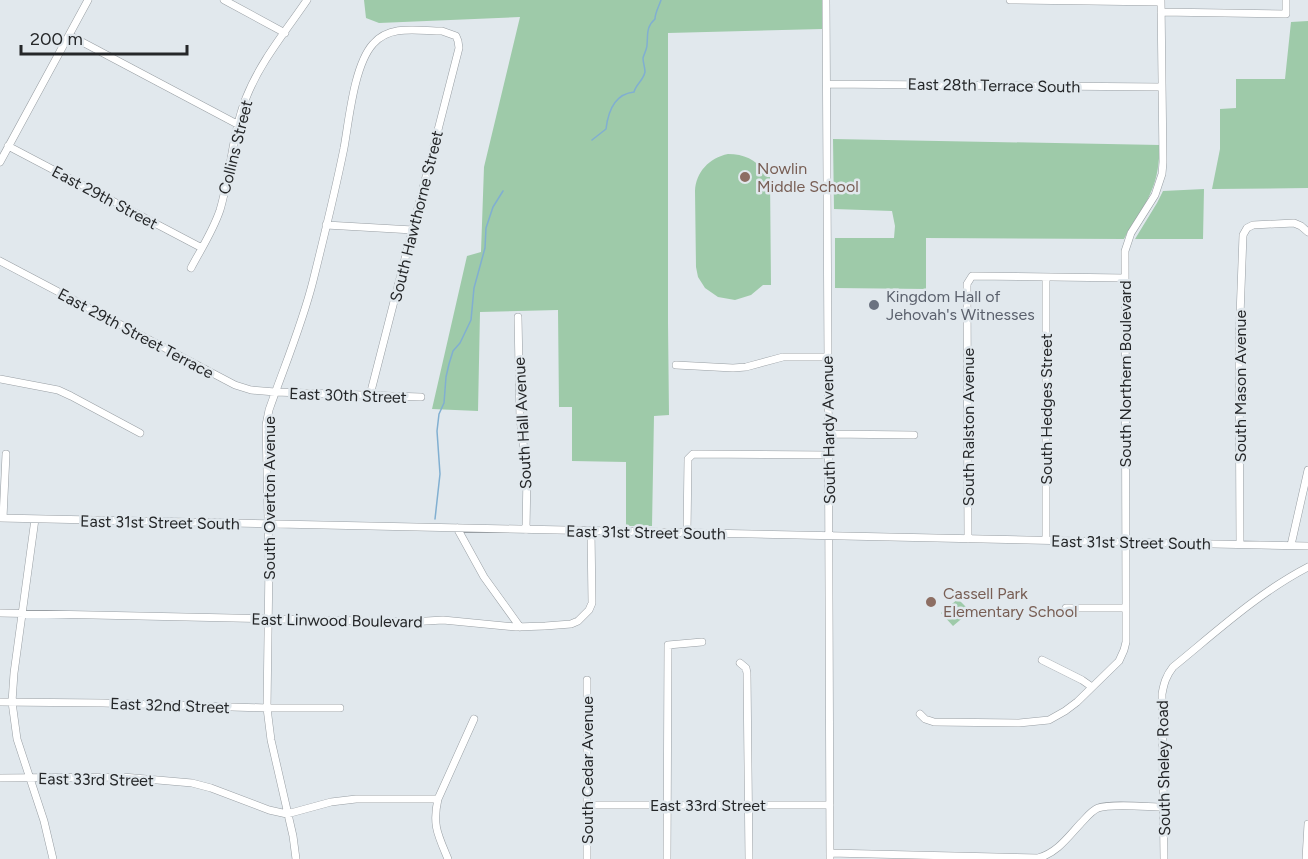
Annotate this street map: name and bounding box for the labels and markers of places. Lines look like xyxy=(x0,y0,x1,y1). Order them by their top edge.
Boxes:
place label: Nowlin Middle School xyxy=(757,159,859,196)
marker: Nowlin Middle School xyxy=(738,170,752,184)
place label: Kingdom Hall of Jehovah's Witnesses xyxy=(886,287,1035,324)
marker: Kingdom Hall of Jehovah's Witnesses xyxy=(867,298,881,312)
place label: Cassell Park Elementary School xyxy=(943,584,1077,621)
marker: Cassell Park Elementary School xyxy=(924,595,938,609)

